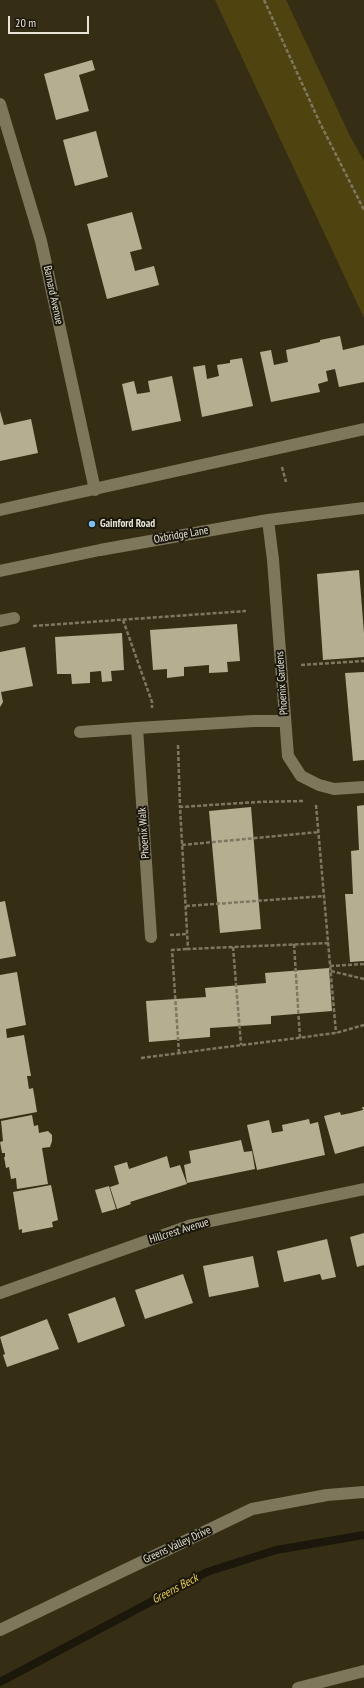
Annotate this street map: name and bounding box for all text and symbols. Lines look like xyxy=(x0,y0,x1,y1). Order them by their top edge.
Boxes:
scale bar xyxy=(10,8,91,34)
text: 20 m xyxy=(15,15,36,30)
street label: Barnard Avenue xyxy=(40,264,66,326)
place label: Gainford Road xyxy=(100,517,155,531)
marker: Gainford Road xyxy=(87,519,97,529)
street label: Oxbridge Lane xyxy=(153,524,209,546)
street label: Phoenix Gardens xyxy=(273,651,291,715)
street label: Phoenix Walk xyxy=(136,807,152,859)
street label: Hillcrest Avenue xyxy=(148,1216,210,1246)
street label: Greens Valley Drive xyxy=(141,1524,213,1566)
water label: Greens Beck xyxy=(149,1571,201,1607)

